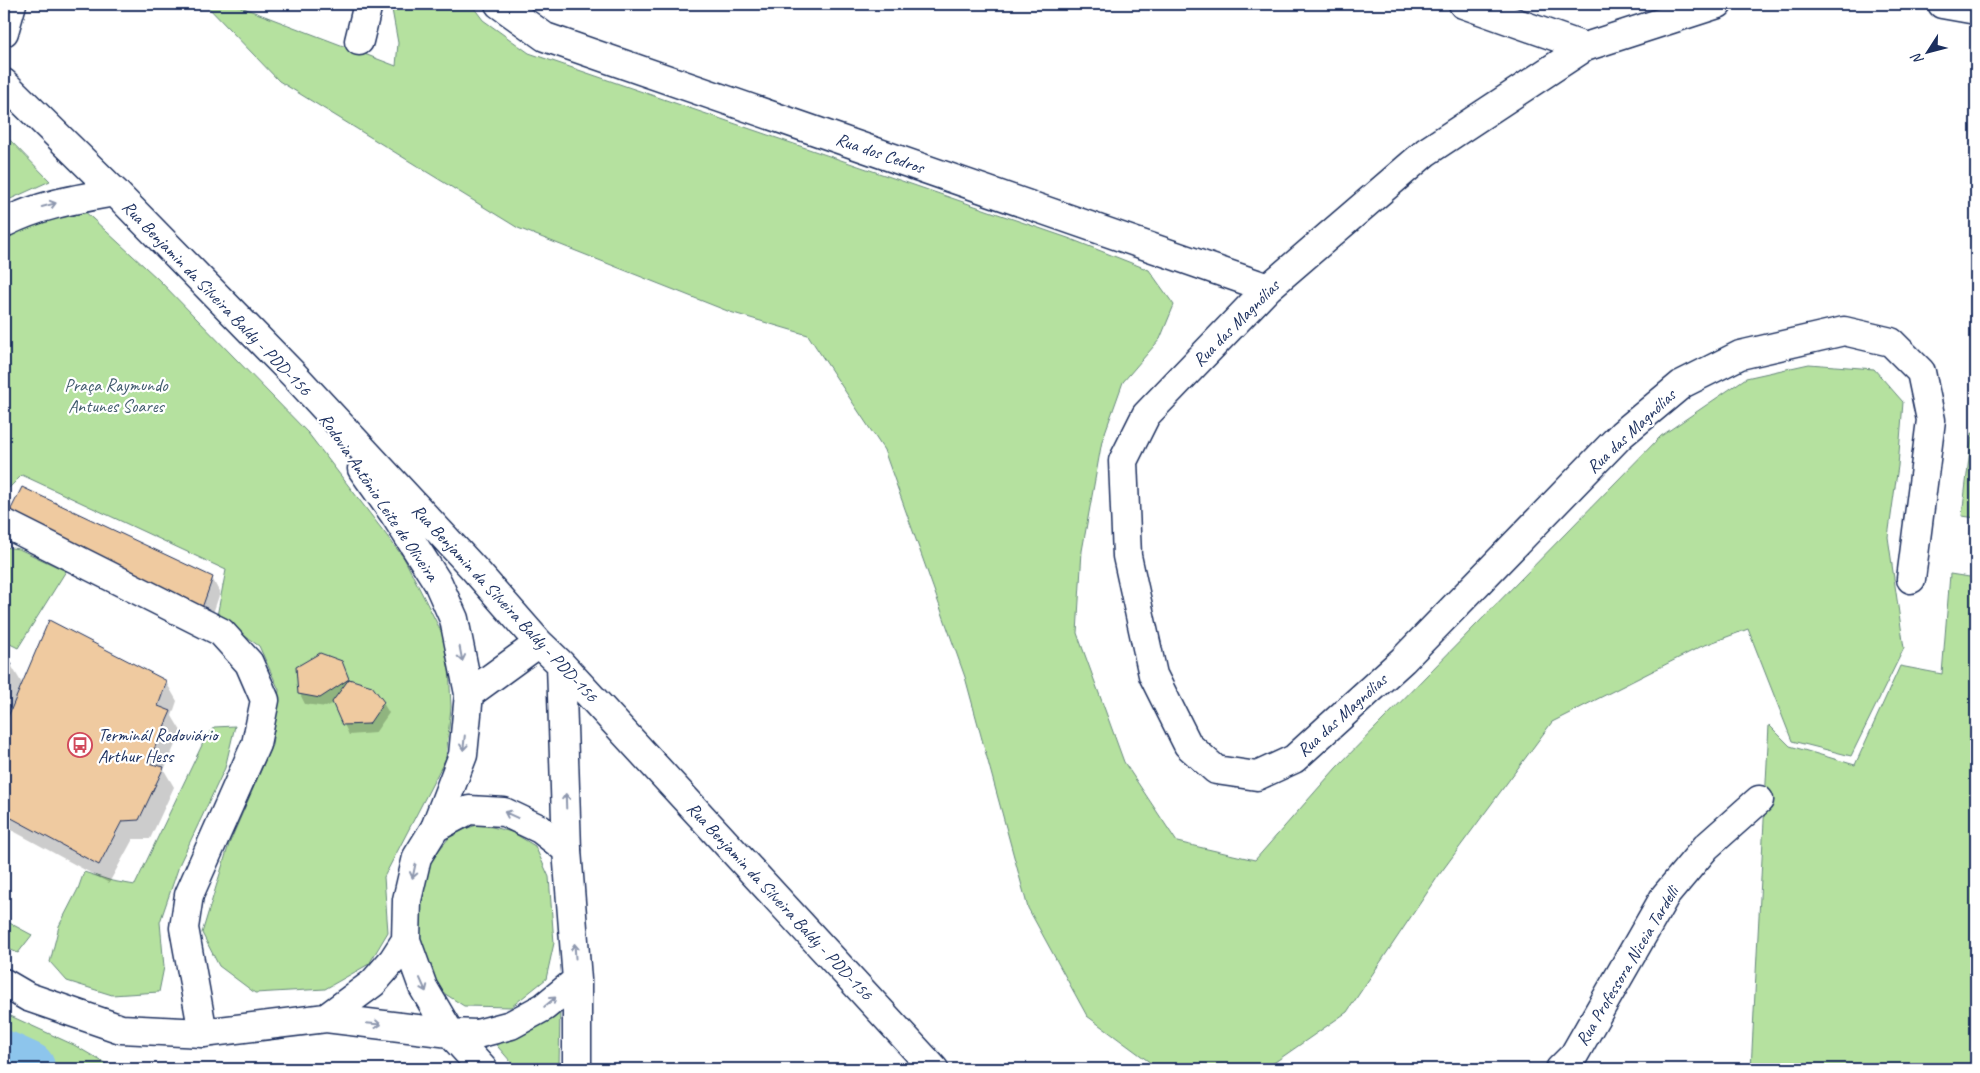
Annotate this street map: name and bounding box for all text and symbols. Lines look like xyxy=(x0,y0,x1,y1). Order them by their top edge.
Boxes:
north arrow xyxy=(1902,28,1952,78)
text: N xyxy=(1907,49,1927,68)
street label: Rua dos Cedros xyxy=(833,128,929,179)
street label: Rua Benjamin da Silveira Baldy - PDD-156 xyxy=(118,196,317,401)
one-way arrow xyxy=(40,200,56,210)
street label: Rua das Magnólias xyxy=(1188,274,1285,371)
park label: Praça Raymundo Antunes Soares xyxy=(64,374,169,417)
street label: Rua das Magnólias xyxy=(1582,383,1681,478)
street label: Rodovia Antônio Leite de Oliveira xyxy=(315,409,444,586)
street label: Rua Benjamin da Silveira Baldy - PDD-156 xyxy=(407,499,603,707)
one-way arrow xyxy=(457,646,466,662)
street label: Rua das Magnólias xyxy=(1292,668,1393,761)
place label: Terminál Rodoviário Arthur Hess xyxy=(98,724,219,767)
bus stop icon: Terminál Rodoviário Arthur Hess xyxy=(67,732,93,758)
one-way arrow xyxy=(459,734,469,750)
one-way arrow xyxy=(561,794,571,810)
street label: Rua Benjamin da Silveira Baldy - PDD-156 xyxy=(682,797,878,1005)
one-way arrow xyxy=(504,810,519,820)
one-way arrow xyxy=(408,862,418,878)
street label: Rua Professora Niceia Tardelli xyxy=(1571,880,1685,1050)
one-way arrow xyxy=(570,943,580,959)
one-way arrow xyxy=(419,977,429,992)
one-way arrow xyxy=(544,996,557,1008)
one-way arrow xyxy=(366,1020,382,1029)

